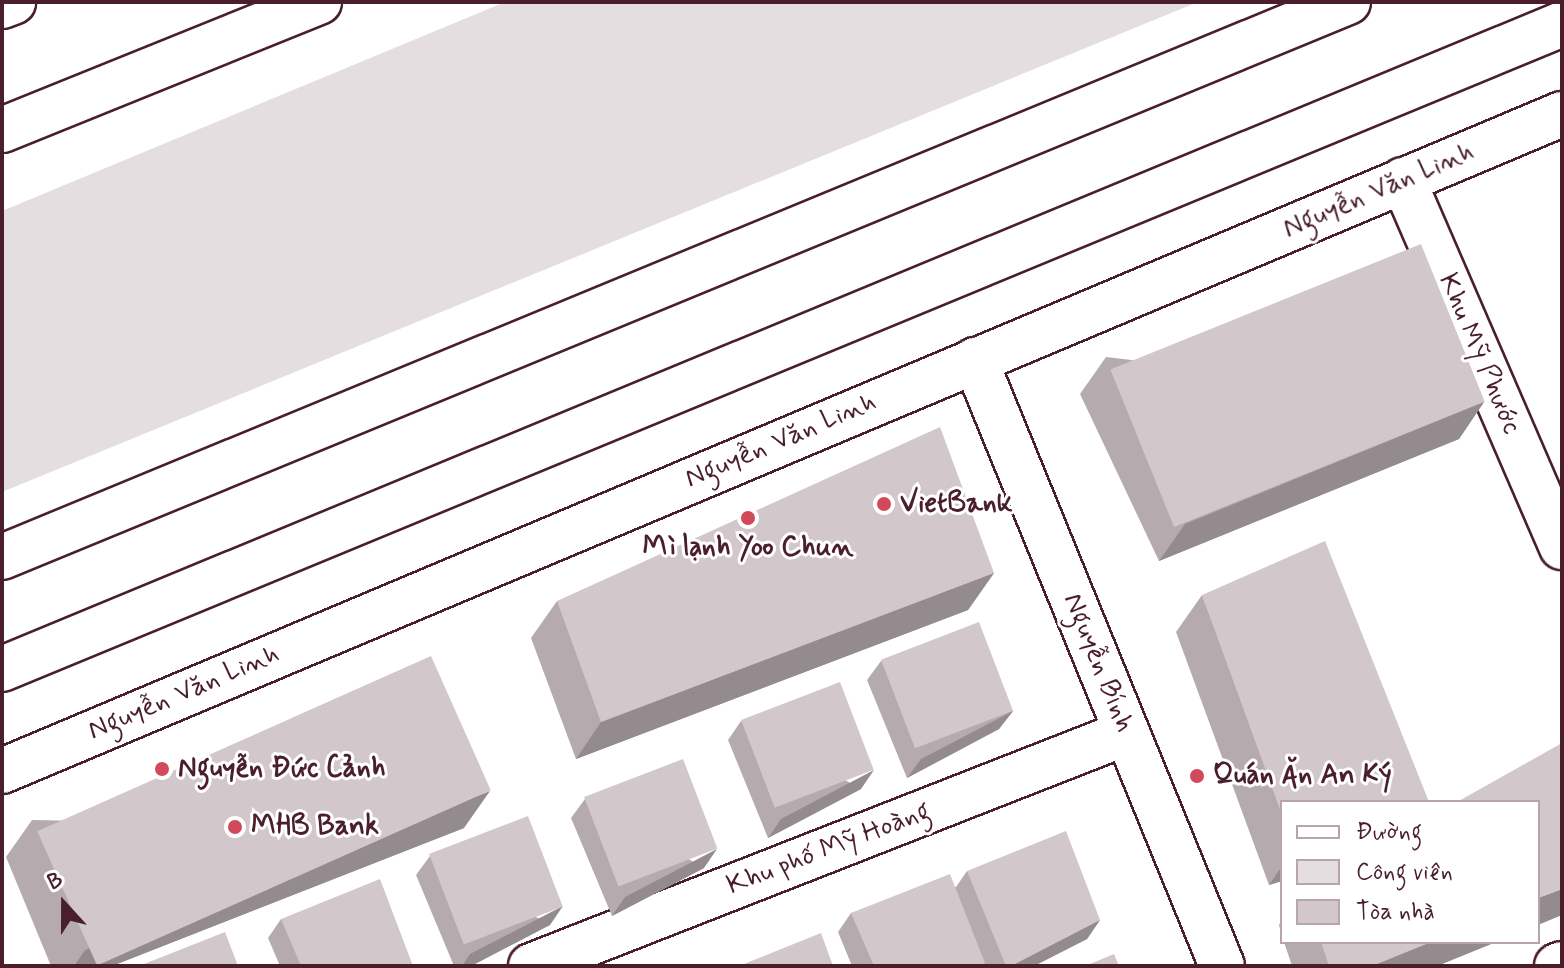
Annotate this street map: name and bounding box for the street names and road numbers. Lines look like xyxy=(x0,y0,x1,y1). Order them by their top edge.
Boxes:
street label: Nguyễn Văn Linh xyxy=(1281,137,1477,245)
street label: Khu Mỹ Phước xyxy=(1430,268,1528,440)
street label: Nguyễn Văn Linh xyxy=(683,387,879,495)
street label: Nguyễn Bính xyxy=(1055,589,1141,737)
street label: Nguyễn Văn Linh xyxy=(86,639,282,747)
street label: Khu phố Mỹ Hoàng xyxy=(722,795,936,903)

